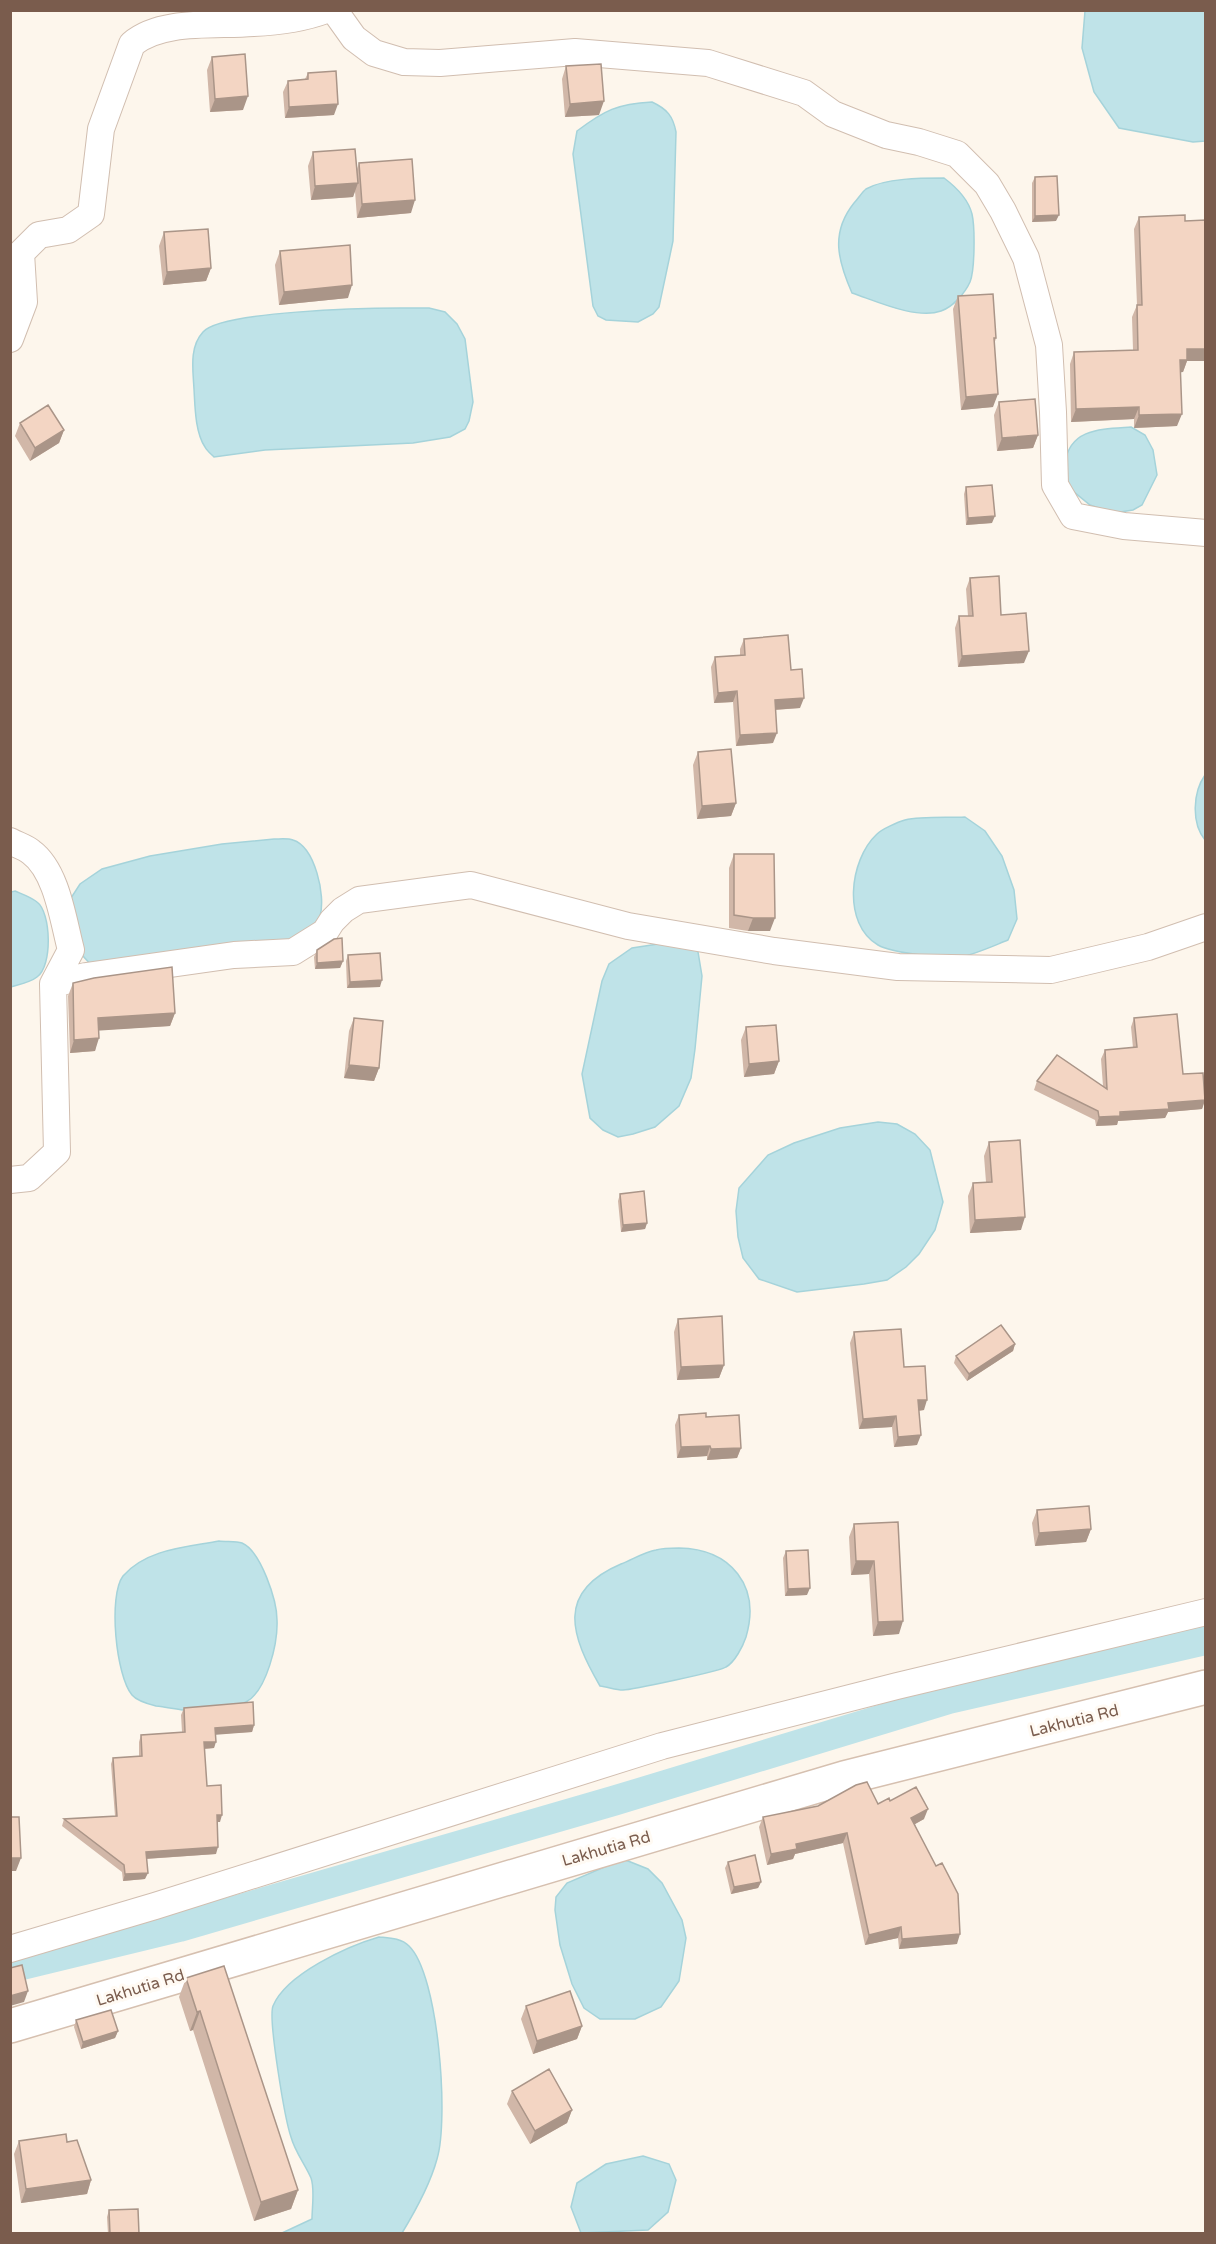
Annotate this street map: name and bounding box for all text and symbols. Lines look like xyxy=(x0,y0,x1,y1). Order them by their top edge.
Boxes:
street label: Lakhutia Rd xyxy=(1028,1700,1121,1742)
street label: Lakhutia Rd xyxy=(560,1827,653,1871)
street label: Lakhutia Rd xyxy=(94,1965,187,2011)

